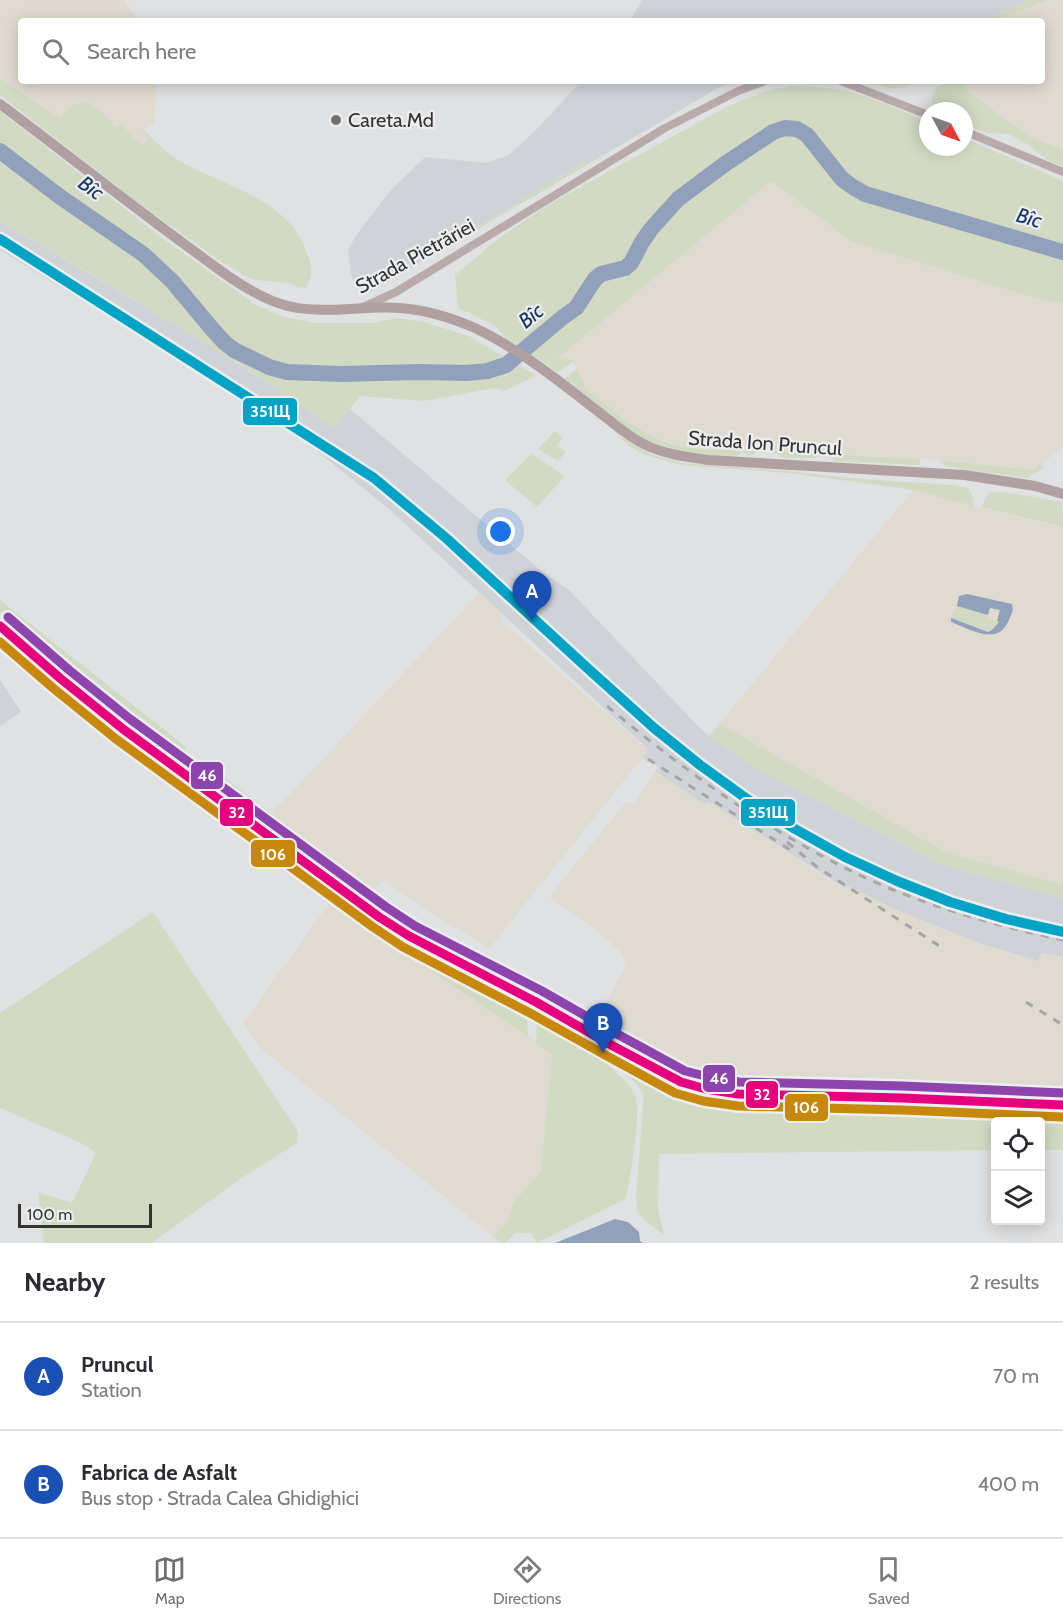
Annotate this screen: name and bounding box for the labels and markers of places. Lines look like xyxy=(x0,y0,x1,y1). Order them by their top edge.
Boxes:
place label: Careta.Md xyxy=(348,108,434,132)
marker: Careta.Md xyxy=(329,113,343,127)
pin: A xyxy=(512,572,552,621)
pin: B xyxy=(584,1004,622,1053)

